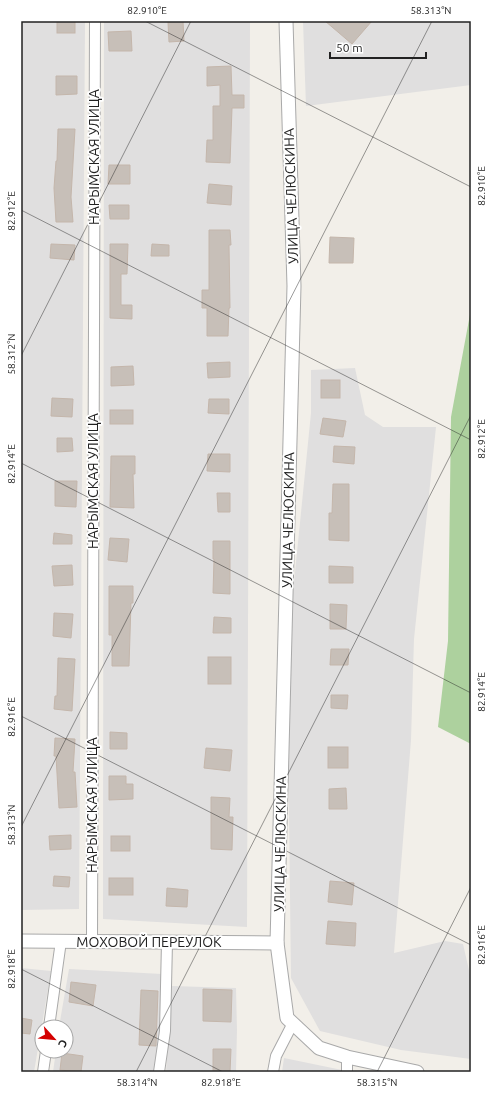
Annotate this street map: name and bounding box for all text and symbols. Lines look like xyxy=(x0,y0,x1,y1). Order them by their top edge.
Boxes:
text: 82.910°E xyxy=(127,5,167,16)
text: 58.313°N xyxy=(410,5,452,16)
scale bar xyxy=(330,34,426,60)
text: 50 m xyxy=(336,41,363,54)
street label: НАРЫМСКАЯ УЛИЦА xyxy=(86,89,102,225)
street label: УЛИЦА ЧЕЛЮСКИНА xyxy=(281,128,301,264)
text: 82.910°E xyxy=(476,166,487,206)
text: 82.912°E xyxy=(6,191,17,231)
text: 58.312°N xyxy=(6,333,17,375)
street label: НАРЫМСКАЯ УЛИЦА xyxy=(85,413,101,549)
text: 82.912°E xyxy=(476,419,487,459)
text: 82.914°E xyxy=(6,444,17,484)
street label: УЛИЦА ЧЕЛЮСКИНА xyxy=(279,452,297,588)
text: 82.914°E xyxy=(476,672,487,712)
text: 82.916°E xyxy=(6,697,17,737)
street label: НАРЫМСКАЯ УЛИЦА xyxy=(84,737,100,873)
street label: УЛИЦА ЧЕЛЮСКИНА xyxy=(271,776,289,912)
text: 58.313°N xyxy=(6,804,17,846)
text: 82.916°E xyxy=(476,925,487,965)
street label: МОХОВОЙ ПЕРЕУЛОК xyxy=(76,933,222,950)
text: 82.918°E xyxy=(6,949,17,989)
north arrow xyxy=(34,1019,74,1059)
text: С xyxy=(56,1038,70,1049)
text: 58.314°N xyxy=(116,1077,158,1088)
text: 82.918°E xyxy=(201,1077,241,1088)
text: 58.315°N xyxy=(356,1077,398,1088)

